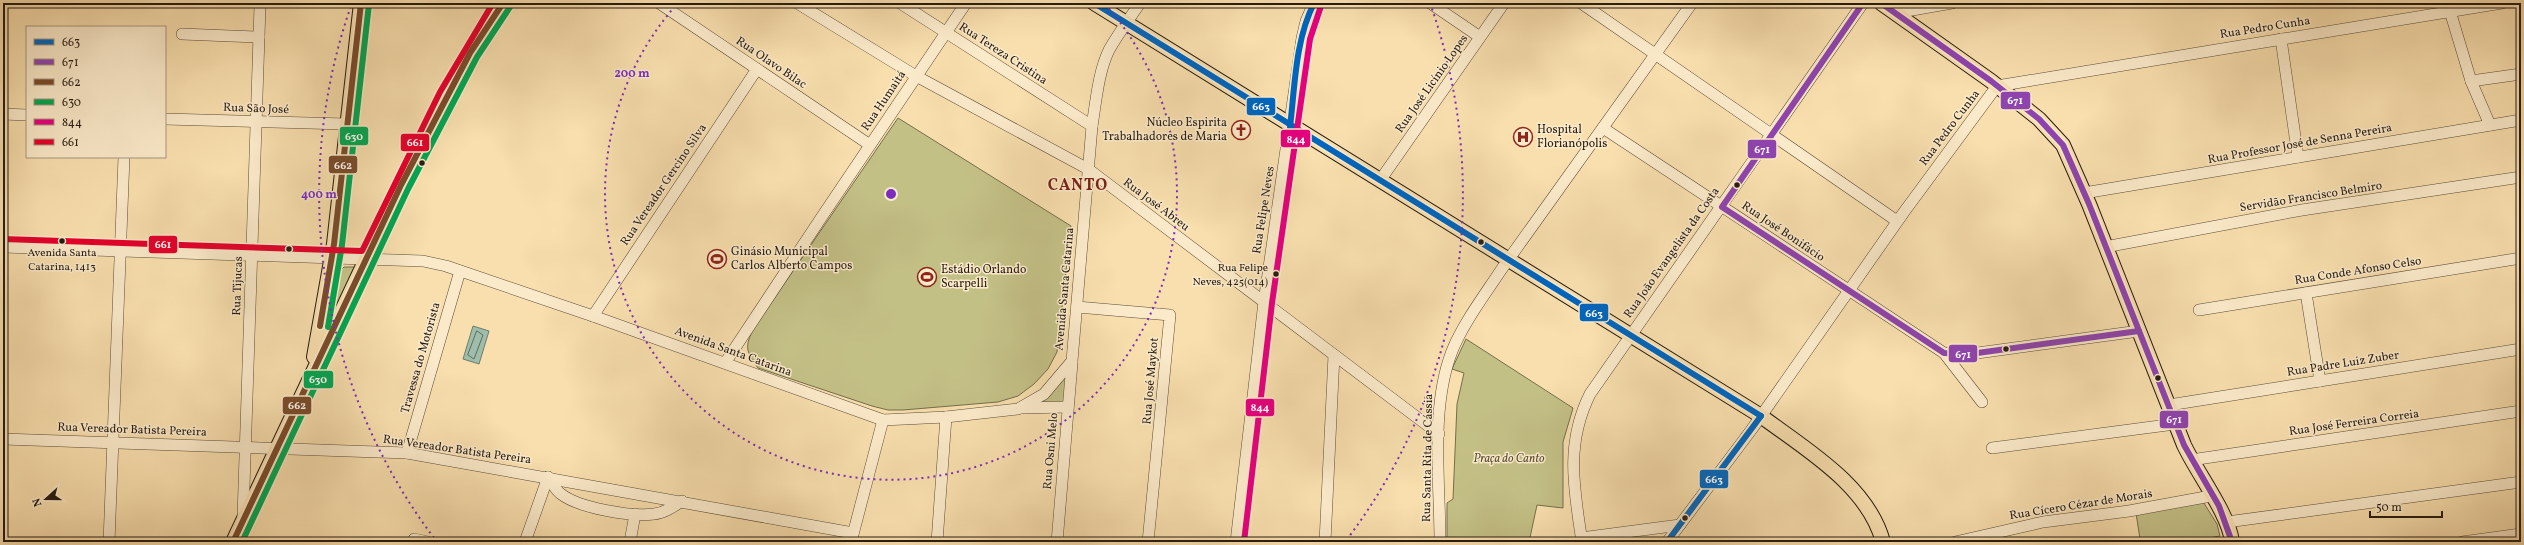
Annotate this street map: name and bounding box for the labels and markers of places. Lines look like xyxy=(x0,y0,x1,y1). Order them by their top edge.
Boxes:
place label: Núcleo Espirita Trabalhadores de Maria xyxy=(1102,115,1227,145)
church icon: Núcleo Espirita Trabalhadores de Maria xyxy=(1230,119,1252,141)
place label: Hospital Florianópolis xyxy=(1537,122,1607,152)
hospital icon: Hospital Florianópolis xyxy=(1512,126,1534,148)
unlabelled marker xyxy=(417,158,427,168)
unlabelled marker xyxy=(1732,180,1742,190)
centre of rings xyxy=(884,187,898,201)
marker: Avenida Santa Catarina, 1413 xyxy=(57,236,67,246)
unlabelled marker xyxy=(1476,237,1486,247)
unlabelled marker xyxy=(284,244,294,254)
place label: Ginásio Municipal Carlos Alberto Campos xyxy=(731,244,852,274)
place label: Avenida Santa Catarina, 1413 xyxy=(27,246,97,275)
sports icon: Ginásio Municipal Carlos Alberto Campos xyxy=(706,248,728,270)
place label: Rua Felipe Neves, 425(014) xyxy=(1192,261,1268,290)
place label: Estádio Orlando Scarpelli xyxy=(941,262,1026,292)
sports icon: Estádio Orlando Scarpelli xyxy=(916,266,938,288)
marker: Rua Felipe Neves, 425(014) xyxy=(1271,269,1281,279)
unlabelled marker xyxy=(2001,344,2011,354)
unlabelled marker xyxy=(2153,373,2163,383)
unlabelled marker xyxy=(1680,513,1690,523)

